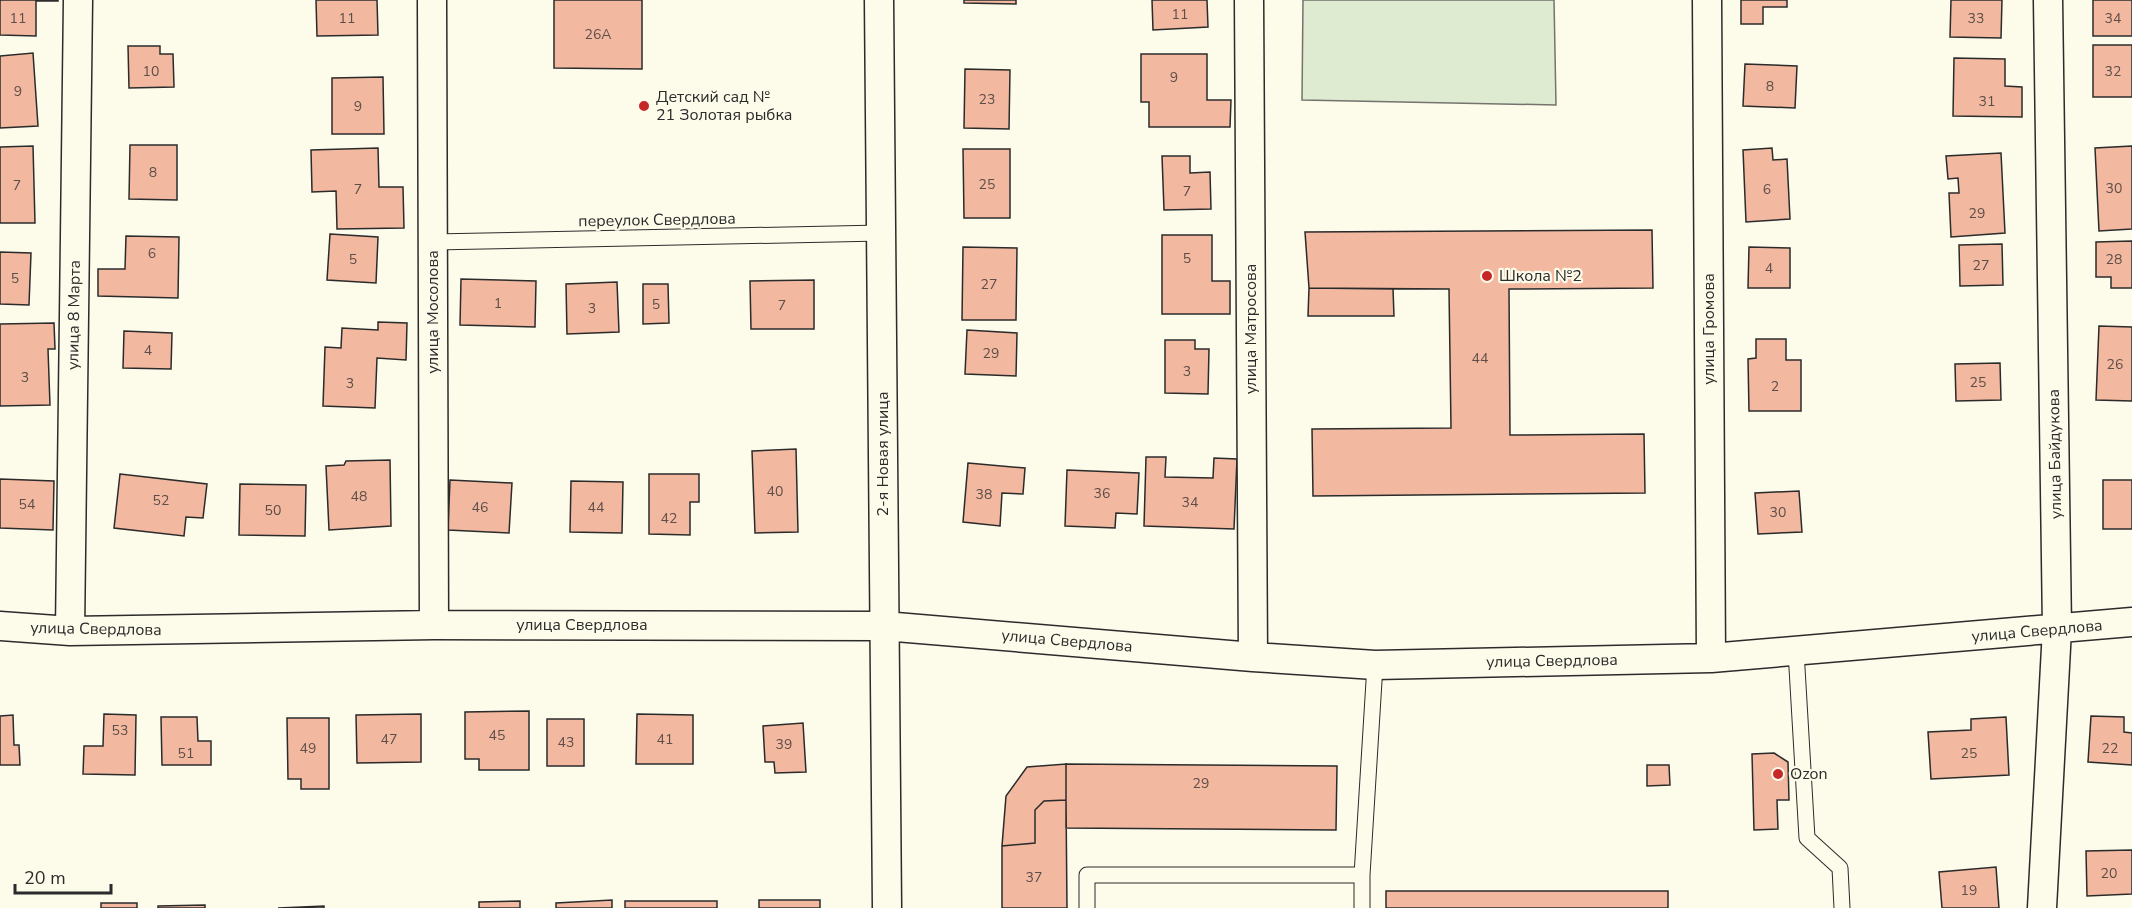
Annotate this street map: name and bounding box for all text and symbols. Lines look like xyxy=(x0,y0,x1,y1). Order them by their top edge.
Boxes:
house number: 11 xyxy=(1172,5,1188,24)
house number: 11 xyxy=(10,9,26,28)
house number: 11 xyxy=(339,9,355,28)
house number: 33 xyxy=(1968,9,1984,28)
house number: 34 xyxy=(2105,9,2121,28)
house number: 26А xyxy=(584,25,612,44)
house number: 10 xyxy=(143,62,159,81)
house number: 32 xyxy=(2105,62,2121,81)
house number: 9 xyxy=(1170,68,1178,87)
house number: 8 xyxy=(1766,77,1774,96)
house number: 9 xyxy=(14,82,22,101)
place label: Детский сад № 21 Золотая рыбка xyxy=(656,86,792,126)
house number: 23 xyxy=(979,90,995,109)
house number: 31 xyxy=(1979,92,1995,111)
house number: 9 xyxy=(354,97,362,116)
marker: Детский сад № 21 Золотая рыбка xyxy=(637,99,651,113)
house number: 8 xyxy=(149,163,157,182)
house number: 25 xyxy=(979,175,995,194)
house number: 7 xyxy=(13,176,21,195)
house number: 30 xyxy=(2106,179,2122,198)
house number: 7 xyxy=(354,180,362,199)
house number: 6 xyxy=(1763,180,1771,199)
house number: 7 xyxy=(1183,182,1191,201)
house number: 29 xyxy=(1969,204,1985,223)
street label: переулок Свердлова xyxy=(578,208,736,232)
house number: 6 xyxy=(148,244,156,263)
house number: 5 xyxy=(1183,249,1191,268)
house number: 5 xyxy=(349,250,357,269)
street label: улица Мосолова xyxy=(422,250,444,374)
house number: 28 xyxy=(2106,250,2122,269)
house number: 27 xyxy=(1973,256,1989,275)
house number: 4 xyxy=(1765,259,1773,278)
street label: улица 8 Марта xyxy=(62,260,86,370)
street label: улица Матросова xyxy=(1240,264,1262,394)
place label: Школа №2 xyxy=(1499,265,1582,287)
house number: 5 xyxy=(11,269,19,288)
marker: Школа №2 xyxy=(1480,269,1494,283)
street label: улица Громова xyxy=(1698,273,1720,385)
house number: 27 xyxy=(981,275,997,294)
house number: 1 xyxy=(494,294,502,313)
house number: 5 xyxy=(652,295,660,314)
house number: 7 xyxy=(778,296,786,315)
house number: 3 xyxy=(588,299,596,318)
house number: 4 xyxy=(144,341,152,360)
house number: 29 xyxy=(983,344,999,363)
house number: 44 xyxy=(1472,349,1488,368)
house number: 26 xyxy=(2107,355,2123,374)
house number: 3 xyxy=(1183,362,1191,381)
house number: 3 xyxy=(21,368,29,387)
house number: 25 xyxy=(1970,373,1986,392)
house number: 3 xyxy=(346,374,354,393)
house number: 2 xyxy=(1771,377,1779,396)
street label: улица Байдукова xyxy=(2043,389,2067,519)
street label: 2-я Новая улица xyxy=(872,391,894,517)
house number: 40 xyxy=(767,482,783,501)
house number: 36 xyxy=(1094,484,1110,503)
house number: 38 xyxy=(976,485,992,504)
house number: 48 xyxy=(351,487,367,506)
house number: 52 xyxy=(153,491,169,510)
house number: 34 xyxy=(1182,493,1198,512)
house number: 54 xyxy=(19,495,35,514)
house number: 46 xyxy=(472,498,488,517)
house number: 44 xyxy=(588,498,604,517)
house number: 50 xyxy=(265,501,281,520)
house number: 30 xyxy=(1770,503,1786,522)
house number: 42 xyxy=(661,509,677,528)
street label: улица Свердлова xyxy=(516,614,648,636)
street label: улица Свердлова xyxy=(1971,614,2103,648)
street label: улица Свердлова xyxy=(30,617,162,641)
street label: улица Свердлова xyxy=(1001,624,1133,658)
street label: улица Свердлова xyxy=(1486,649,1618,673)
house number: 53 xyxy=(112,721,128,740)
house number: 45 xyxy=(489,726,505,745)
house number: 47 xyxy=(381,730,397,749)
house number: 41 xyxy=(657,730,673,749)
house number: 43 xyxy=(558,733,574,752)
house number: 39 xyxy=(776,735,792,754)
house number: 49 xyxy=(300,739,316,758)
house number: 22 xyxy=(2102,739,2118,758)
house number: 51 xyxy=(178,744,194,763)
house number: 25 xyxy=(1961,744,1977,763)
place label: Ozon xyxy=(1790,763,1828,785)
marker: Ozon xyxy=(1771,767,1785,781)
house number: 29 xyxy=(1193,774,1209,793)
scale bar xyxy=(15,857,111,895)
house number: 20 xyxy=(2101,864,2117,883)
text: 20 m xyxy=(24,866,66,890)
house number: 37 xyxy=(1026,868,1042,887)
house number: 19 xyxy=(1961,881,1977,900)

